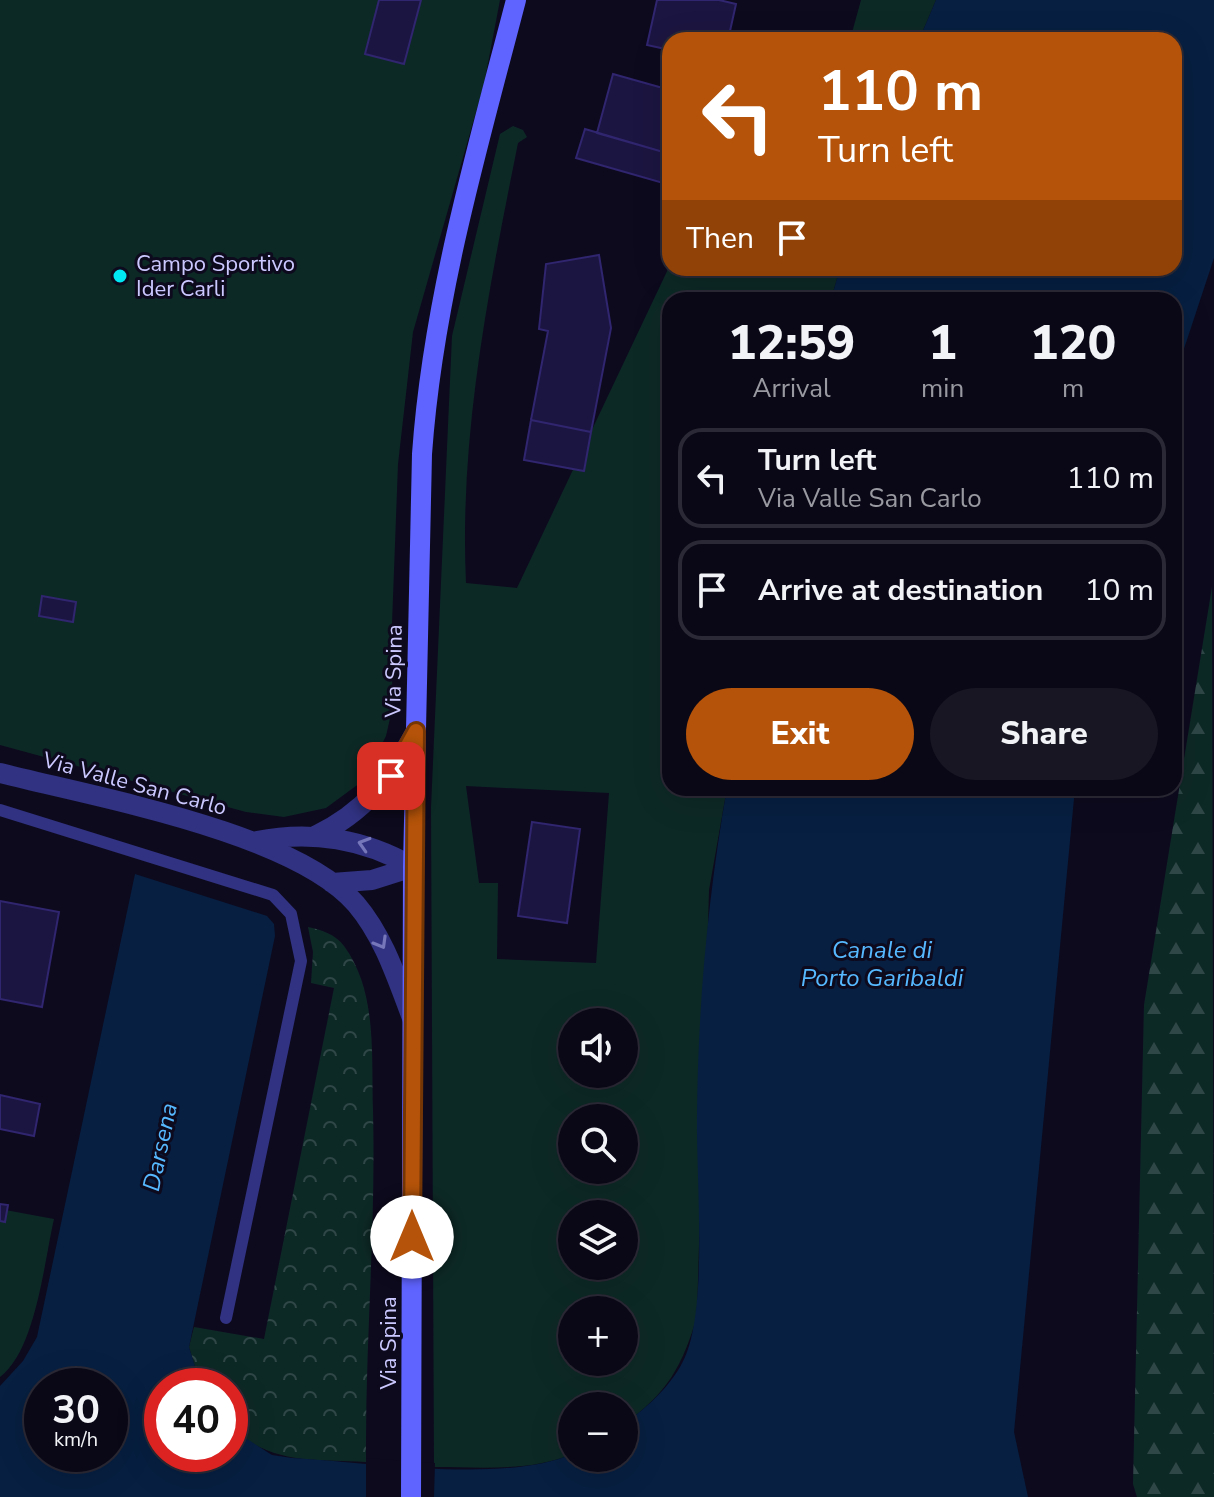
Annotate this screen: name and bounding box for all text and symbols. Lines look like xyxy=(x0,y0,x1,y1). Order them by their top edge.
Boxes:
text: 110 m xyxy=(818,53,983,130)
icon: left xyxy=(686,64,790,168)
text: Turn left xyxy=(818,126,953,175)
icon: arrive xyxy=(770,216,814,260)
text: Then xyxy=(686,218,754,259)
place label: Campo Sportivo Ider Carli xyxy=(136,249,295,304)
marker: Campo Sportivo Ider Carli xyxy=(111,267,129,285)
text: 12:59 xyxy=(728,310,855,376)
text: 1 xyxy=(928,310,957,376)
text: 120 xyxy=(1030,310,1116,376)
text: Arrival xyxy=(752,371,831,406)
text: min xyxy=(921,371,964,406)
text: m xyxy=(1062,371,1084,406)
text: Turn left xyxy=(758,440,876,481)
icon: left xyxy=(690,456,734,500)
text: 110 m xyxy=(1067,458,1154,499)
text: Via Valle San Carlo xyxy=(758,481,982,516)
icon: arrive xyxy=(690,568,734,612)
text: Arrive at destination xyxy=(758,570,1043,611)
text: 10 m xyxy=(1085,570,1154,611)
street label: Via Spina xyxy=(378,624,410,719)
button: Exit xyxy=(686,688,914,780)
button: Share xyxy=(930,688,1158,780)
pin xyxy=(357,742,425,810)
street label: Via Valle San Carlo xyxy=(38,745,230,823)
icon: arrive xyxy=(369,754,413,798)
one-way arrow xyxy=(358,837,372,853)
one-way arrow xyxy=(371,934,387,949)
water label: Canale di Porto Garibaldi xyxy=(801,934,964,994)
map controls xyxy=(558,1008,638,1472)
button: sound xyxy=(558,1008,638,1088)
water label: Darsena xyxy=(135,1100,185,1194)
button: search xyxy=(558,1104,638,1184)
position arrow xyxy=(370,1195,454,1279)
button: layers xyxy=(558,1200,638,1280)
street label: Via Spina xyxy=(374,1296,404,1391)
button: + xyxy=(558,1296,638,1376)
speed limit sign: 40 xyxy=(144,1368,248,1472)
text: 30 xyxy=(52,1383,100,1437)
button: − xyxy=(558,1392,638,1472)
text: km/h xyxy=(54,1426,98,1453)

